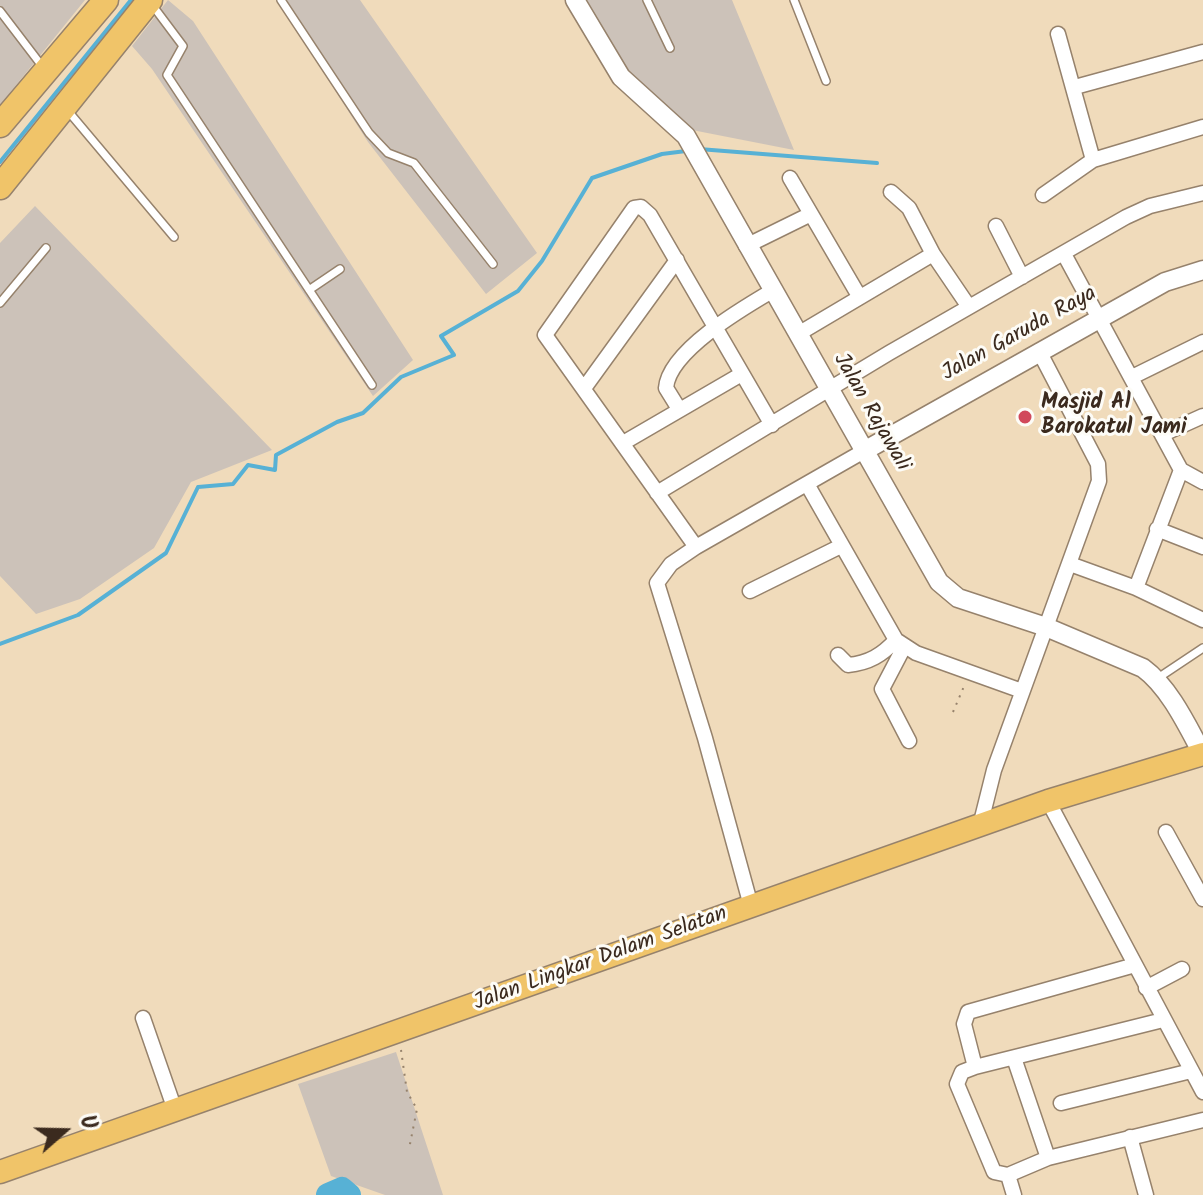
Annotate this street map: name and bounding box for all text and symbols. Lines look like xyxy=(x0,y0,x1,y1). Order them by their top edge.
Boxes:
street label: Jalan Garuda Raya xyxy=(938,282,1102,388)
street label: Jalan Rajawali xyxy=(826,349,914,477)
place label: Masjid Al Barokatul Jami xyxy=(1041,391,1187,442)
marker: Masjid Al Barokatul Jami xyxy=(1016,408,1034,426)
street label: Jalan Lingkar Dalam Selatan xyxy=(471,902,731,1018)
north arrow xyxy=(24,1091,104,1171)
text: U xyxy=(68,1110,106,1135)

